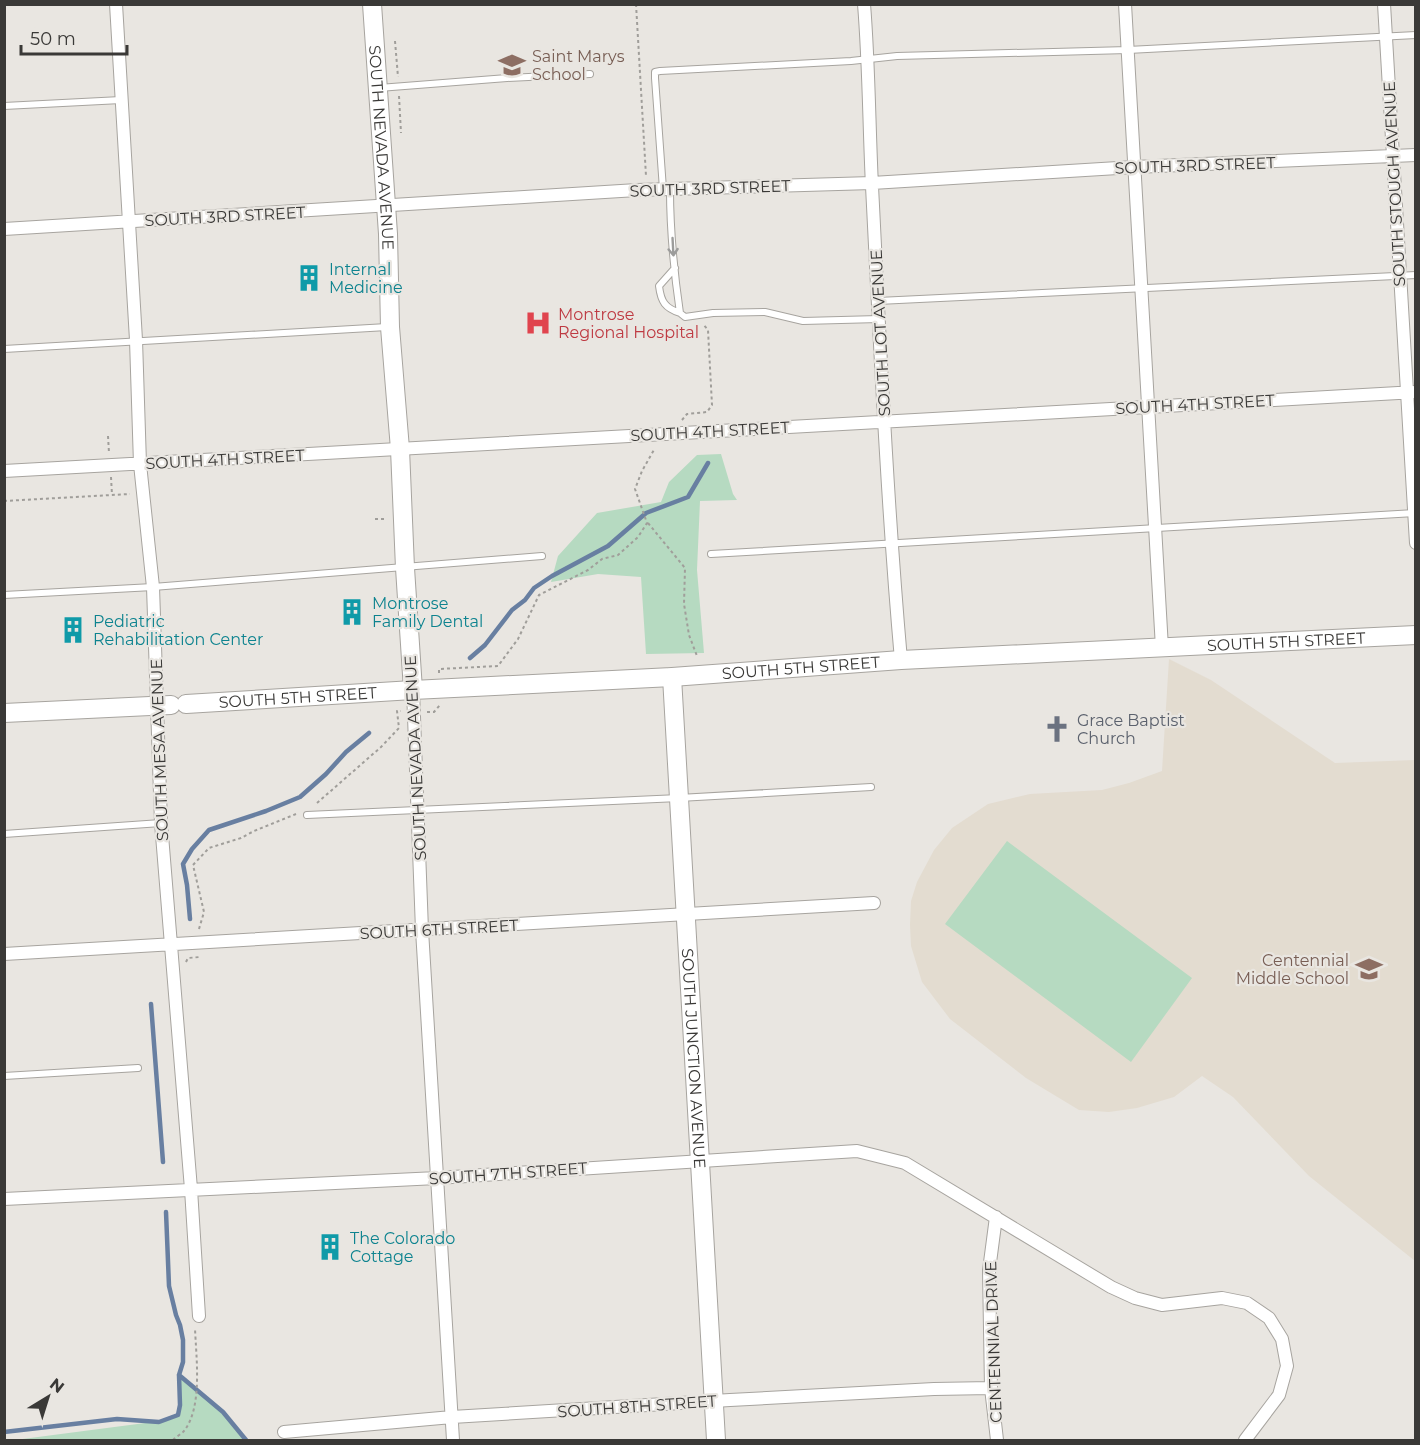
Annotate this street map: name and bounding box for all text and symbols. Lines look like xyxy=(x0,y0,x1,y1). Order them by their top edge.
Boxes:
scale bar xyxy=(21,18,128,56)
text: 50 m xyxy=(30,28,76,50)
street label: SOUTH NEVADA AVENUE xyxy=(365,45,397,250)
place label: Saint Marys School xyxy=(532,47,625,84)
school or university icon: Saint Marys School xyxy=(497,50,527,80)
street label: SOUTH STOUGH AVENUE xyxy=(1380,81,1409,287)
street label: SOUTH 3RD STREET xyxy=(1114,153,1277,178)
street label: SOUTH 3RD STREET xyxy=(629,176,792,201)
street label: SOUTH 3RD STREET xyxy=(144,203,307,230)
one-way arrow xyxy=(668,236,679,256)
street label: SOUTH LOT AVENUE xyxy=(867,249,894,417)
place label: Internal Medicine xyxy=(329,260,403,297)
building icon: Internal Medicine xyxy=(294,263,324,293)
place label: Montrose Regional Hospital xyxy=(558,305,699,342)
hospital icon: Montrose Regional Hospital xyxy=(523,308,553,338)
street label: SOUTH 4TH STREET xyxy=(1115,391,1276,418)
street label: SOUTH 4TH STREET xyxy=(630,418,791,445)
street label: SOUTH 4TH STREET xyxy=(145,446,306,473)
place label: Montrose Family Dental xyxy=(372,594,483,631)
building icon: Montrose Family Dental xyxy=(337,597,367,627)
place label: Pediatric Rehabilitation Center xyxy=(93,612,263,649)
building icon: Pediatric Rehabilitation Center xyxy=(58,615,88,645)
street label: SOUTH 5TH STREET xyxy=(1207,628,1367,655)
street label: SOUTH 5TH STREET xyxy=(721,653,881,683)
street label: SOUTH NEVADA AVENUE xyxy=(401,655,430,861)
street label: SOUTH MESA AVENUE xyxy=(147,658,172,842)
street label: SOUTH 5TH STREET xyxy=(218,683,378,712)
place label: Grace Baptist Church xyxy=(1077,711,1185,748)
church icon: Grace Baptist Church xyxy=(1042,714,1072,744)
street label: SOUTH 6TH STREET xyxy=(359,916,520,943)
street label: SOUTH JUNCTION AVENUE xyxy=(678,948,709,1169)
place label: Centennial Middle School xyxy=(1236,951,1349,988)
school or university icon: Centennial Middle School xyxy=(1354,954,1384,984)
street label: SOUTH 7TH STREET xyxy=(428,1158,589,1189)
place label: The Colorado Cottage xyxy=(350,1229,455,1266)
building icon: The Colorado Cottage xyxy=(315,1232,345,1262)
street label: CENTENNIAL DRIVE xyxy=(981,1261,1006,1423)
north arrow xyxy=(18,1367,78,1427)
text: N xyxy=(46,1374,68,1397)
street label: SOUTH 8TH STREET xyxy=(557,1391,718,1422)

